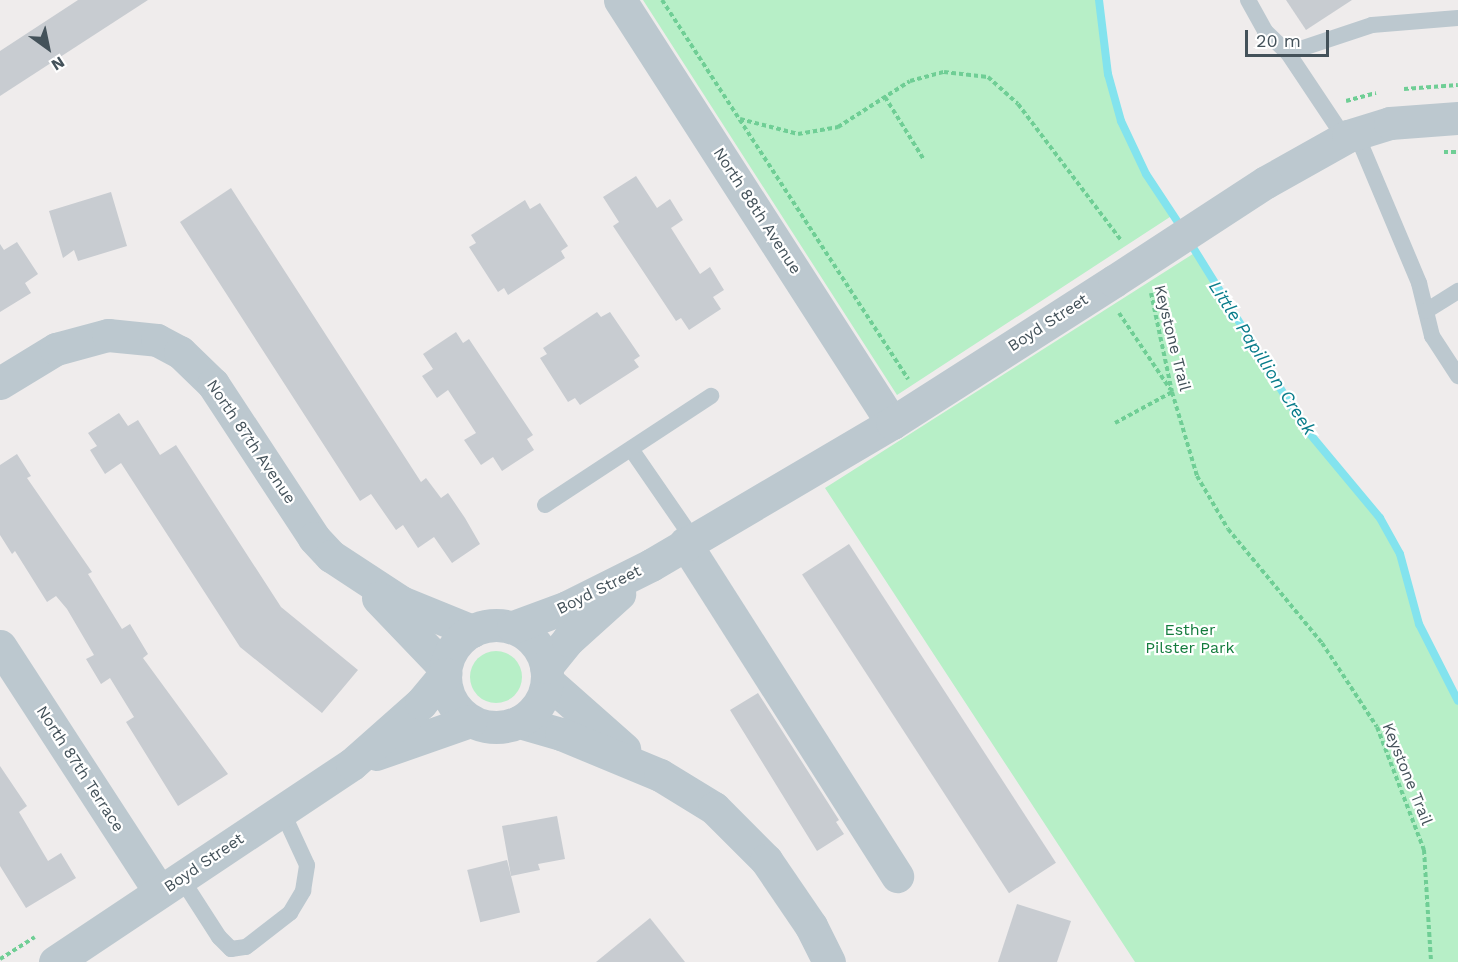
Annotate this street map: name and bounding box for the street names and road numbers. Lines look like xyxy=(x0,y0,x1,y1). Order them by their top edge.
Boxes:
street label: North 88th Avenue xyxy=(709,144,805,278)
street label: Keystone Trail xyxy=(1149,283,1195,393)
street label: Boyd Street xyxy=(1004,290,1092,356)
street label: North 87th Avenue xyxy=(202,376,300,508)
street label: Boyd Street xyxy=(554,561,644,619)
street label: North 87th Terrace xyxy=(32,702,128,836)
street label: Keystone Trail xyxy=(1378,720,1436,828)
street label: Boyd Street xyxy=(161,829,247,897)

